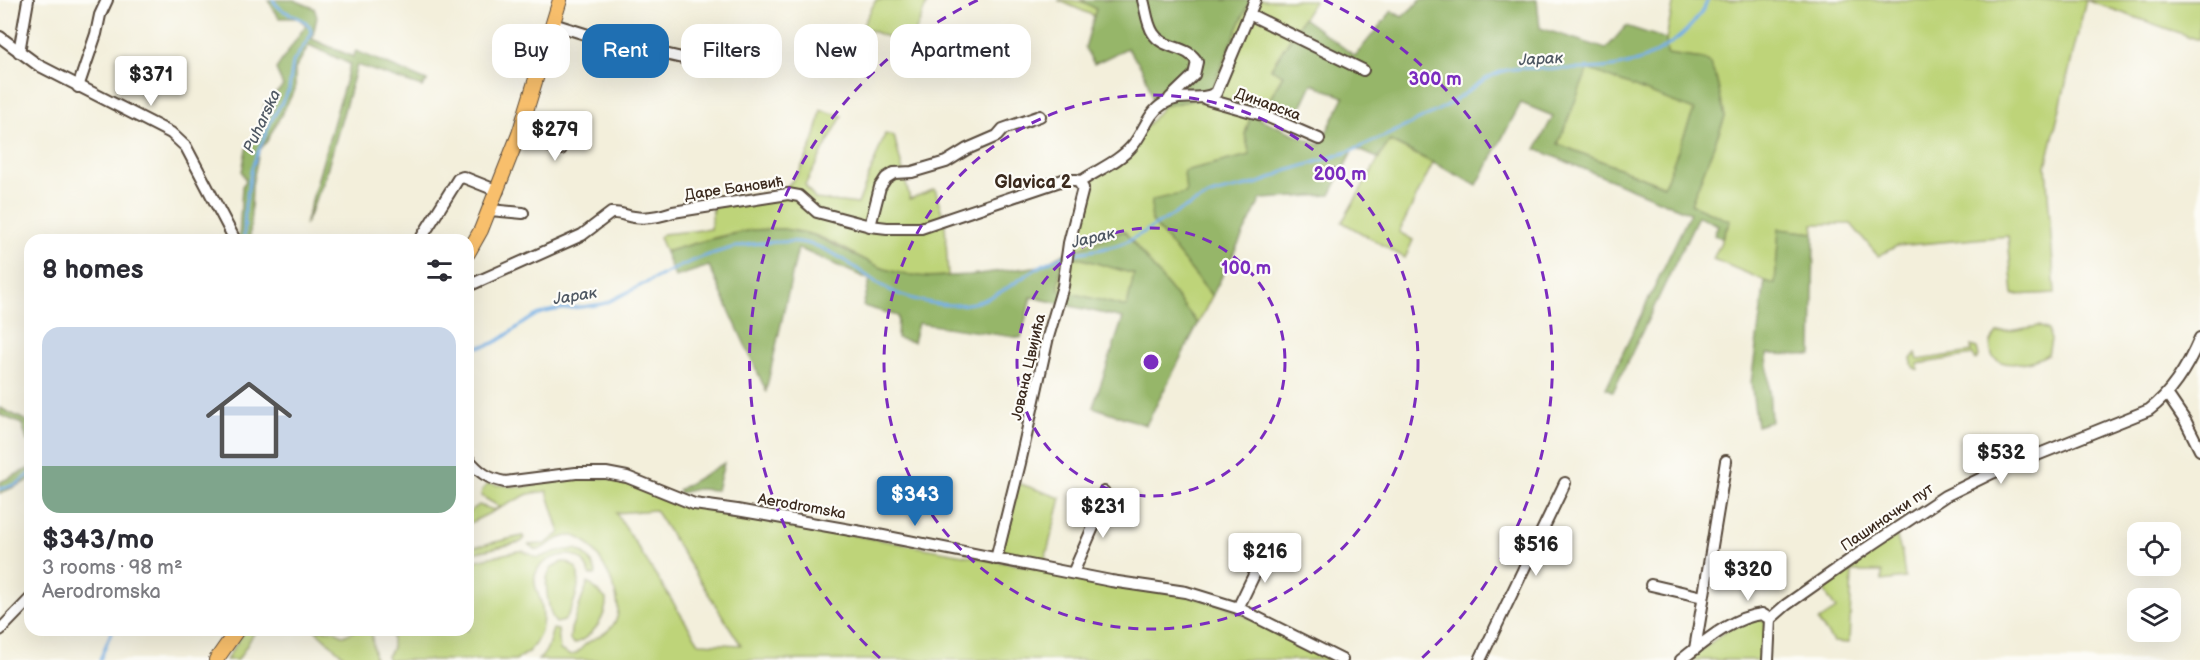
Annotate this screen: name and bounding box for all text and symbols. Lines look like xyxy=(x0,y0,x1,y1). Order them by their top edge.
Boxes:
chip: Buy xyxy=(492,24,570,78)
chip: Rent xyxy=(582,24,669,78)
chip: Filters xyxy=(681,24,782,78)
chip: New xyxy=(794,24,878,78)
chip: Apartment xyxy=(890,24,1031,78)
water label: Јарак xyxy=(1518,49,1564,70)
pin: $371 xyxy=(115,56,187,107)
text: $371 xyxy=(129,63,173,87)
text: 300 m xyxy=(1408,69,1462,90)
street label: Динарска xyxy=(1232,84,1304,125)
water label: Puharska xyxy=(240,87,285,156)
pin: $279 xyxy=(519,111,591,162)
text: $279 xyxy=(531,118,579,142)
text: 200 m xyxy=(1313,164,1367,185)
street label: Даре Бановић xyxy=(683,172,785,205)
district label: Glavica 2 xyxy=(995,172,1072,193)
water label: Јарак xyxy=(1069,224,1117,253)
icon: filters xyxy=(423,254,456,287)
text: 8 homes xyxy=(42,255,144,286)
text: 100 m xyxy=(1221,258,1271,279)
water label: Јарак xyxy=(551,284,599,309)
street label: Јована Цвијића xyxy=(1007,312,1050,422)
centre of rings xyxy=(1141,352,1161,372)
icon: home xyxy=(195,366,303,474)
pin: $532 xyxy=(1965,434,2037,485)
text: $532 xyxy=(1977,441,2025,465)
pin: $343 xyxy=(879,476,951,527)
street label: Пашиначки пут xyxy=(1837,479,1937,556)
text: $343 xyxy=(891,483,939,507)
pin: $231 xyxy=(1067,488,1139,539)
street label: Aerodromska xyxy=(756,489,847,524)
text: $231 xyxy=(1081,495,1125,519)
map controls xyxy=(2127,522,2181,642)
button: locate xyxy=(2127,522,2181,576)
text: $343/mo xyxy=(42,525,154,556)
pin: $516 xyxy=(1500,526,1572,577)
pin: $216 xyxy=(1229,533,1301,584)
text: $516 xyxy=(1513,533,1559,557)
text: $216 xyxy=(1242,540,1288,564)
pin: $320 xyxy=(1712,551,1784,602)
text: 3 rooms · 98 m² xyxy=(42,556,183,580)
text: $320 xyxy=(1724,558,1772,582)
text: Aerodromska xyxy=(42,580,161,604)
button: layers xyxy=(2127,588,2181,642)

